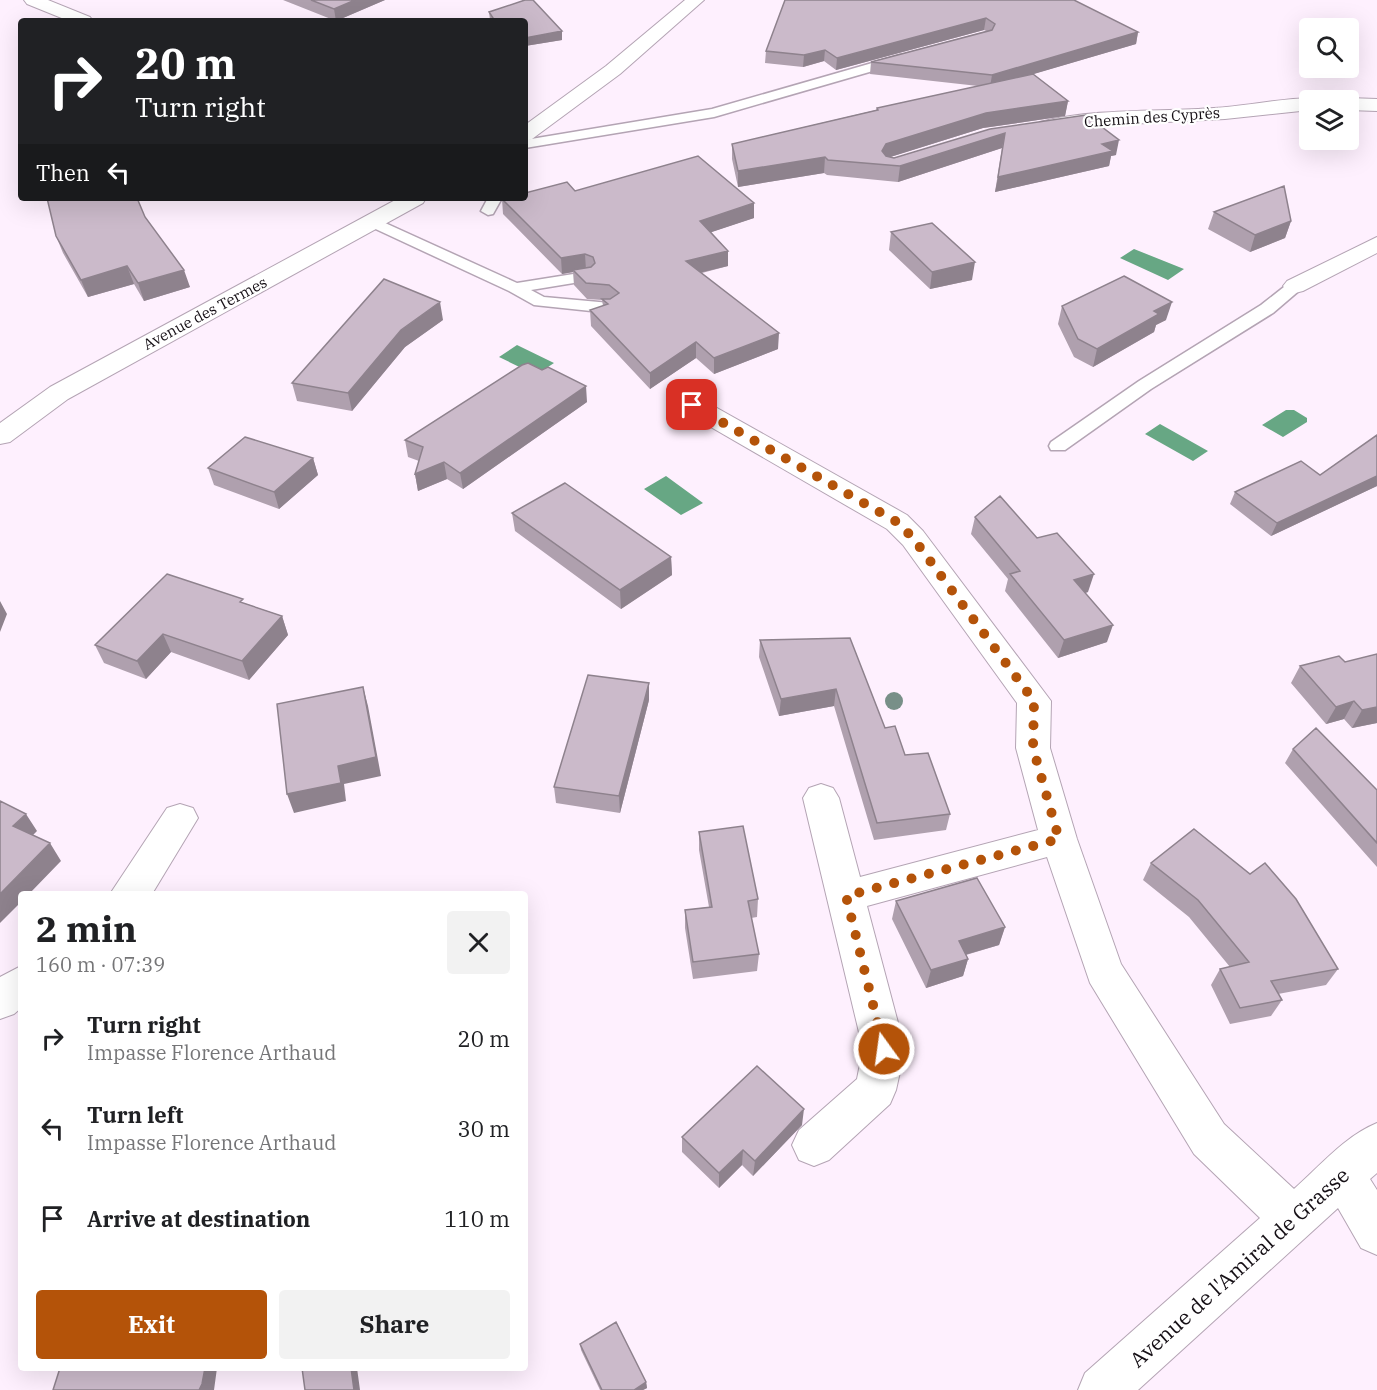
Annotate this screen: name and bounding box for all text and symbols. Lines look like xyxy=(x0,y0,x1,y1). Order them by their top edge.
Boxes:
map controls xyxy=(1299,18,1359,150)
button: search xyxy=(1299,18,1359,78)
text: 20 m xyxy=(135,36,236,91)
icon: right xyxy=(36,42,114,120)
text: Turn right xyxy=(135,89,266,124)
button: layers xyxy=(1299,90,1359,150)
street label: Chemin des Cyprès xyxy=(1083,103,1221,131)
icon: left xyxy=(102,156,135,189)
text: Then xyxy=(36,158,90,187)
street label: Avenue des Termes xyxy=(140,272,270,354)
pin xyxy=(666,379,717,430)
icon: arrive xyxy=(675,388,708,421)
text: 2 min xyxy=(36,905,137,952)
button: close xyxy=(447,911,510,974)
text: 160 m · 07:39 xyxy=(36,951,165,978)
text: Turn right xyxy=(87,1010,201,1039)
position arrow xyxy=(852,1017,916,1081)
icon: right xyxy=(36,1022,69,1055)
text: 20 m xyxy=(458,1024,510,1053)
text: Impasse Florence Arthaud xyxy=(87,1039,336,1066)
text: Turn left xyxy=(87,1100,183,1129)
icon: left xyxy=(36,1112,69,1145)
text: 30 m xyxy=(458,1114,510,1143)
text: Impasse Florence Arthaud xyxy=(87,1129,336,1156)
street label: Avenue de l'Amiral de Grasse xyxy=(1123,1161,1355,1373)
icon: arrive xyxy=(36,1202,69,1235)
text: Arrive at destination xyxy=(87,1204,310,1233)
text: 110 m xyxy=(444,1204,510,1233)
button: Exit xyxy=(36,1290,267,1359)
button: Share xyxy=(279,1290,510,1359)

